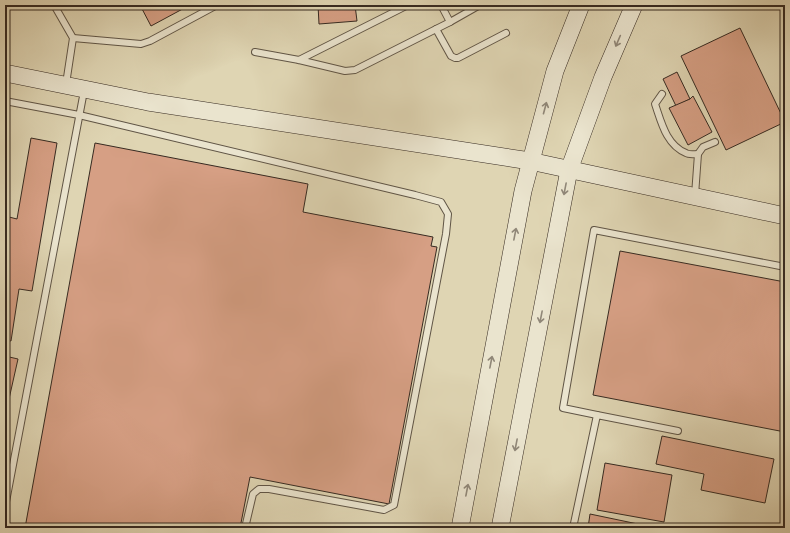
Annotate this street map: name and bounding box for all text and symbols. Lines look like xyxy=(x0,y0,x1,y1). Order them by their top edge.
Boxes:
one-way arrow xyxy=(614,34,621,46)
one-way arrow xyxy=(541,101,549,114)
one-way arrow xyxy=(561,183,569,196)
one-way arrow xyxy=(512,228,520,241)
one-way arrow xyxy=(537,310,545,323)
one-way arrow xyxy=(487,356,495,369)
one-way arrow xyxy=(512,438,520,451)
one-way arrow xyxy=(463,484,471,497)

